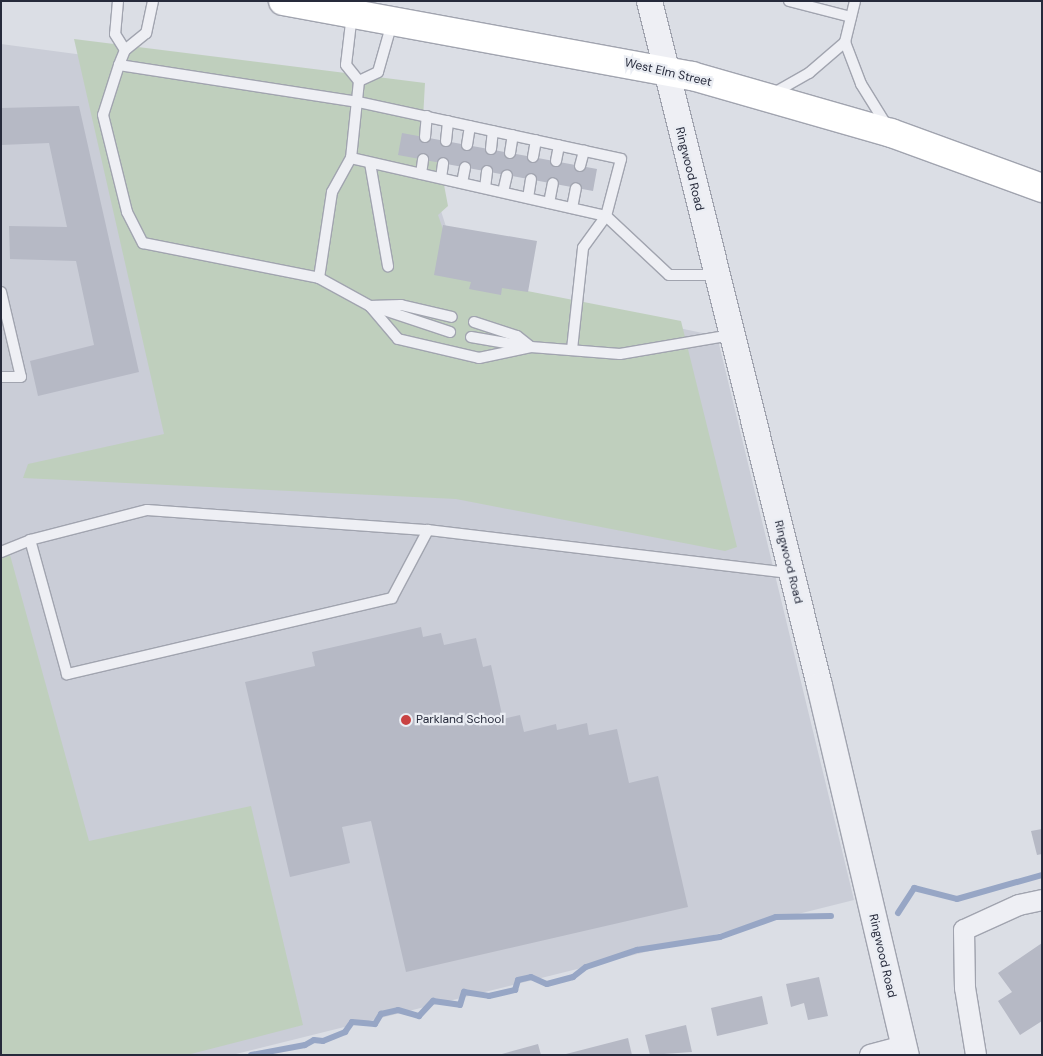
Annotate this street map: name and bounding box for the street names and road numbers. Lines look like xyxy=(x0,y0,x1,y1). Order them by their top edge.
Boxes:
street label: West Elm Street xyxy=(623,56,713,90)
street label: Ringwood Road xyxy=(672,126,706,212)
street label: Ringwood Road xyxy=(771,519,805,605)
street label: Ringwood Road xyxy=(865,913,899,999)

